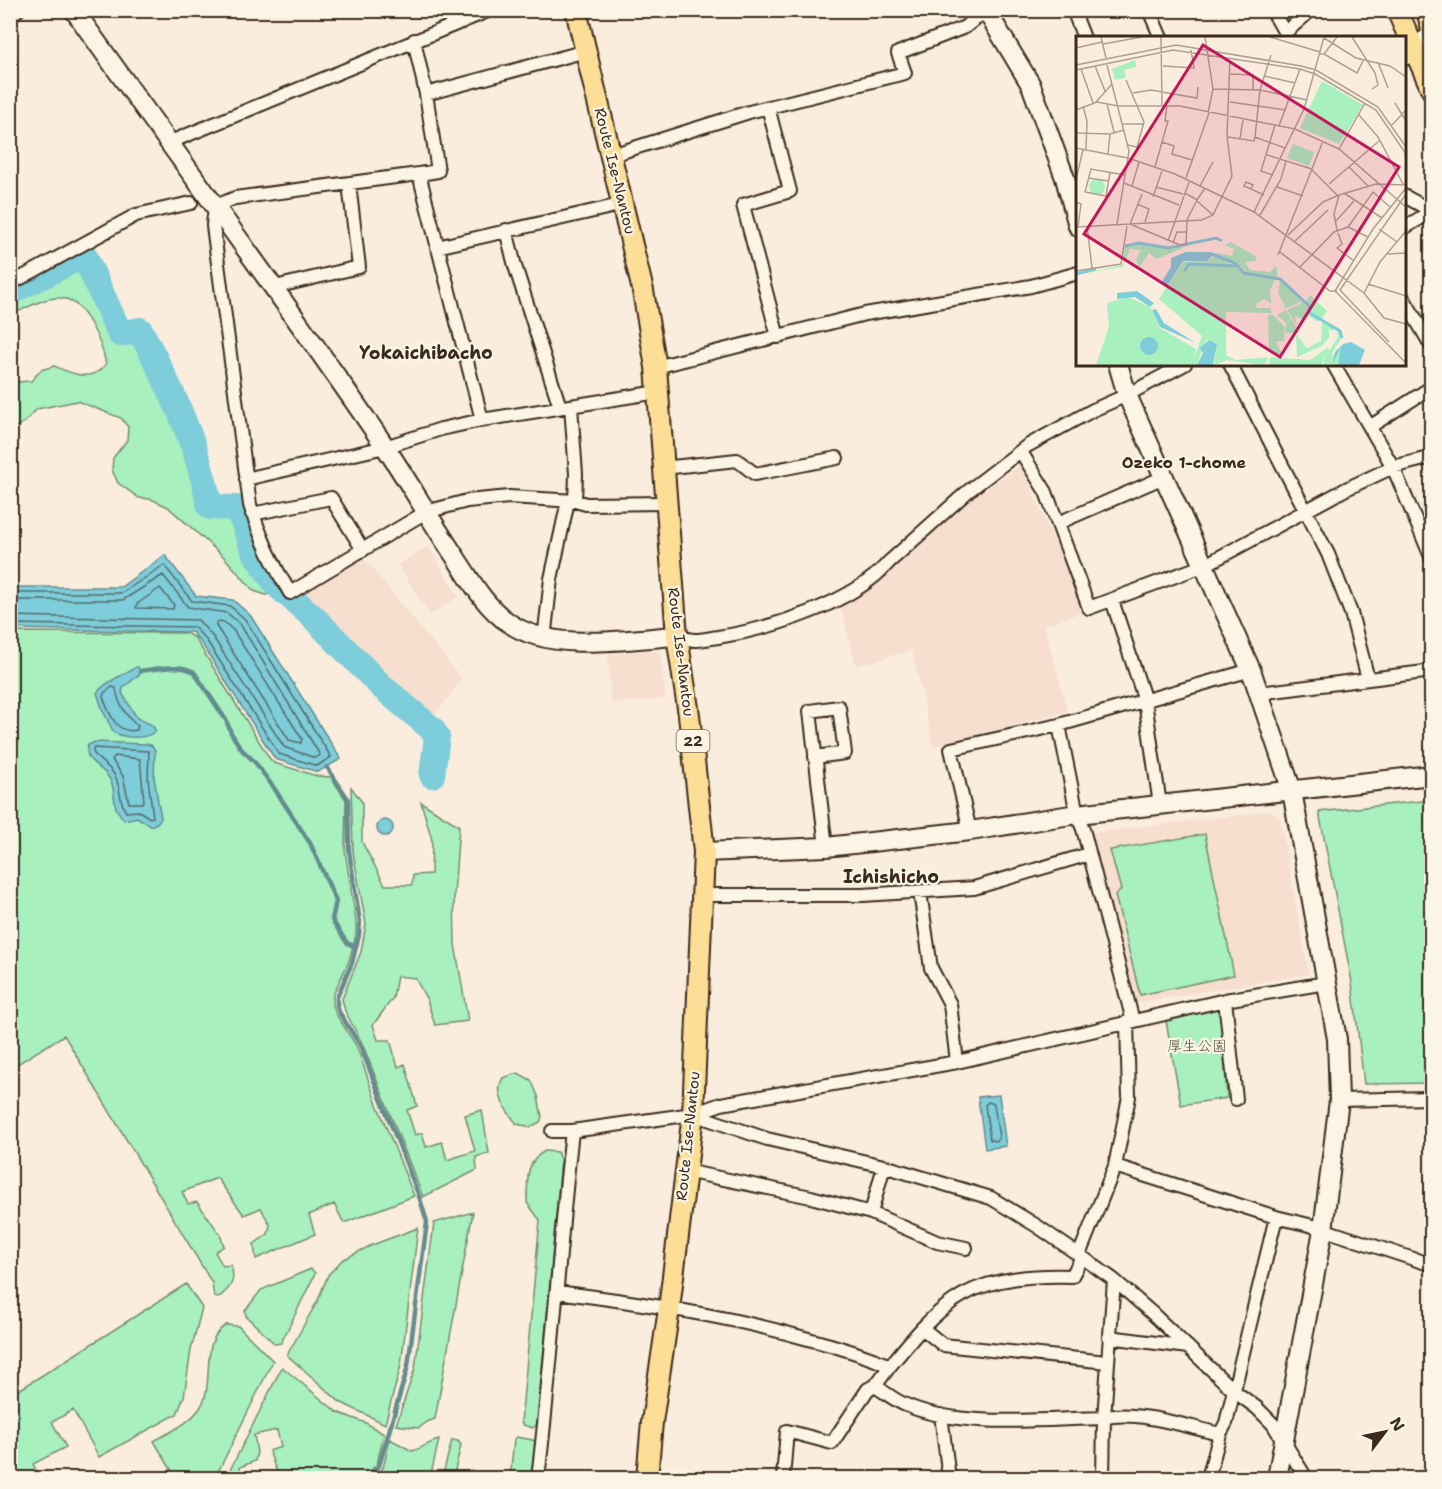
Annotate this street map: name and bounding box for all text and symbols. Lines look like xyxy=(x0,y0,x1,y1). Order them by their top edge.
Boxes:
inset map xyxy=(1076,36,1406,366)
street label: Route Ise-Nantou xyxy=(590,106,640,236)
district label: Yokaichibacho xyxy=(359,341,493,365)
district label: Ozeko 1-chome xyxy=(1122,452,1247,473)
street label: Route Ise-Nantou xyxy=(663,586,699,718)
road number: 22 xyxy=(676,730,710,752)
district label: Ichishicho xyxy=(843,865,939,889)
park label: 厚生公園 xyxy=(1167,1036,1227,1056)
street label: Route Ise-Nantou xyxy=(671,1070,705,1202)
north arrow xyxy=(1355,1402,1415,1462)
text: N xyxy=(1385,1413,1410,1435)

